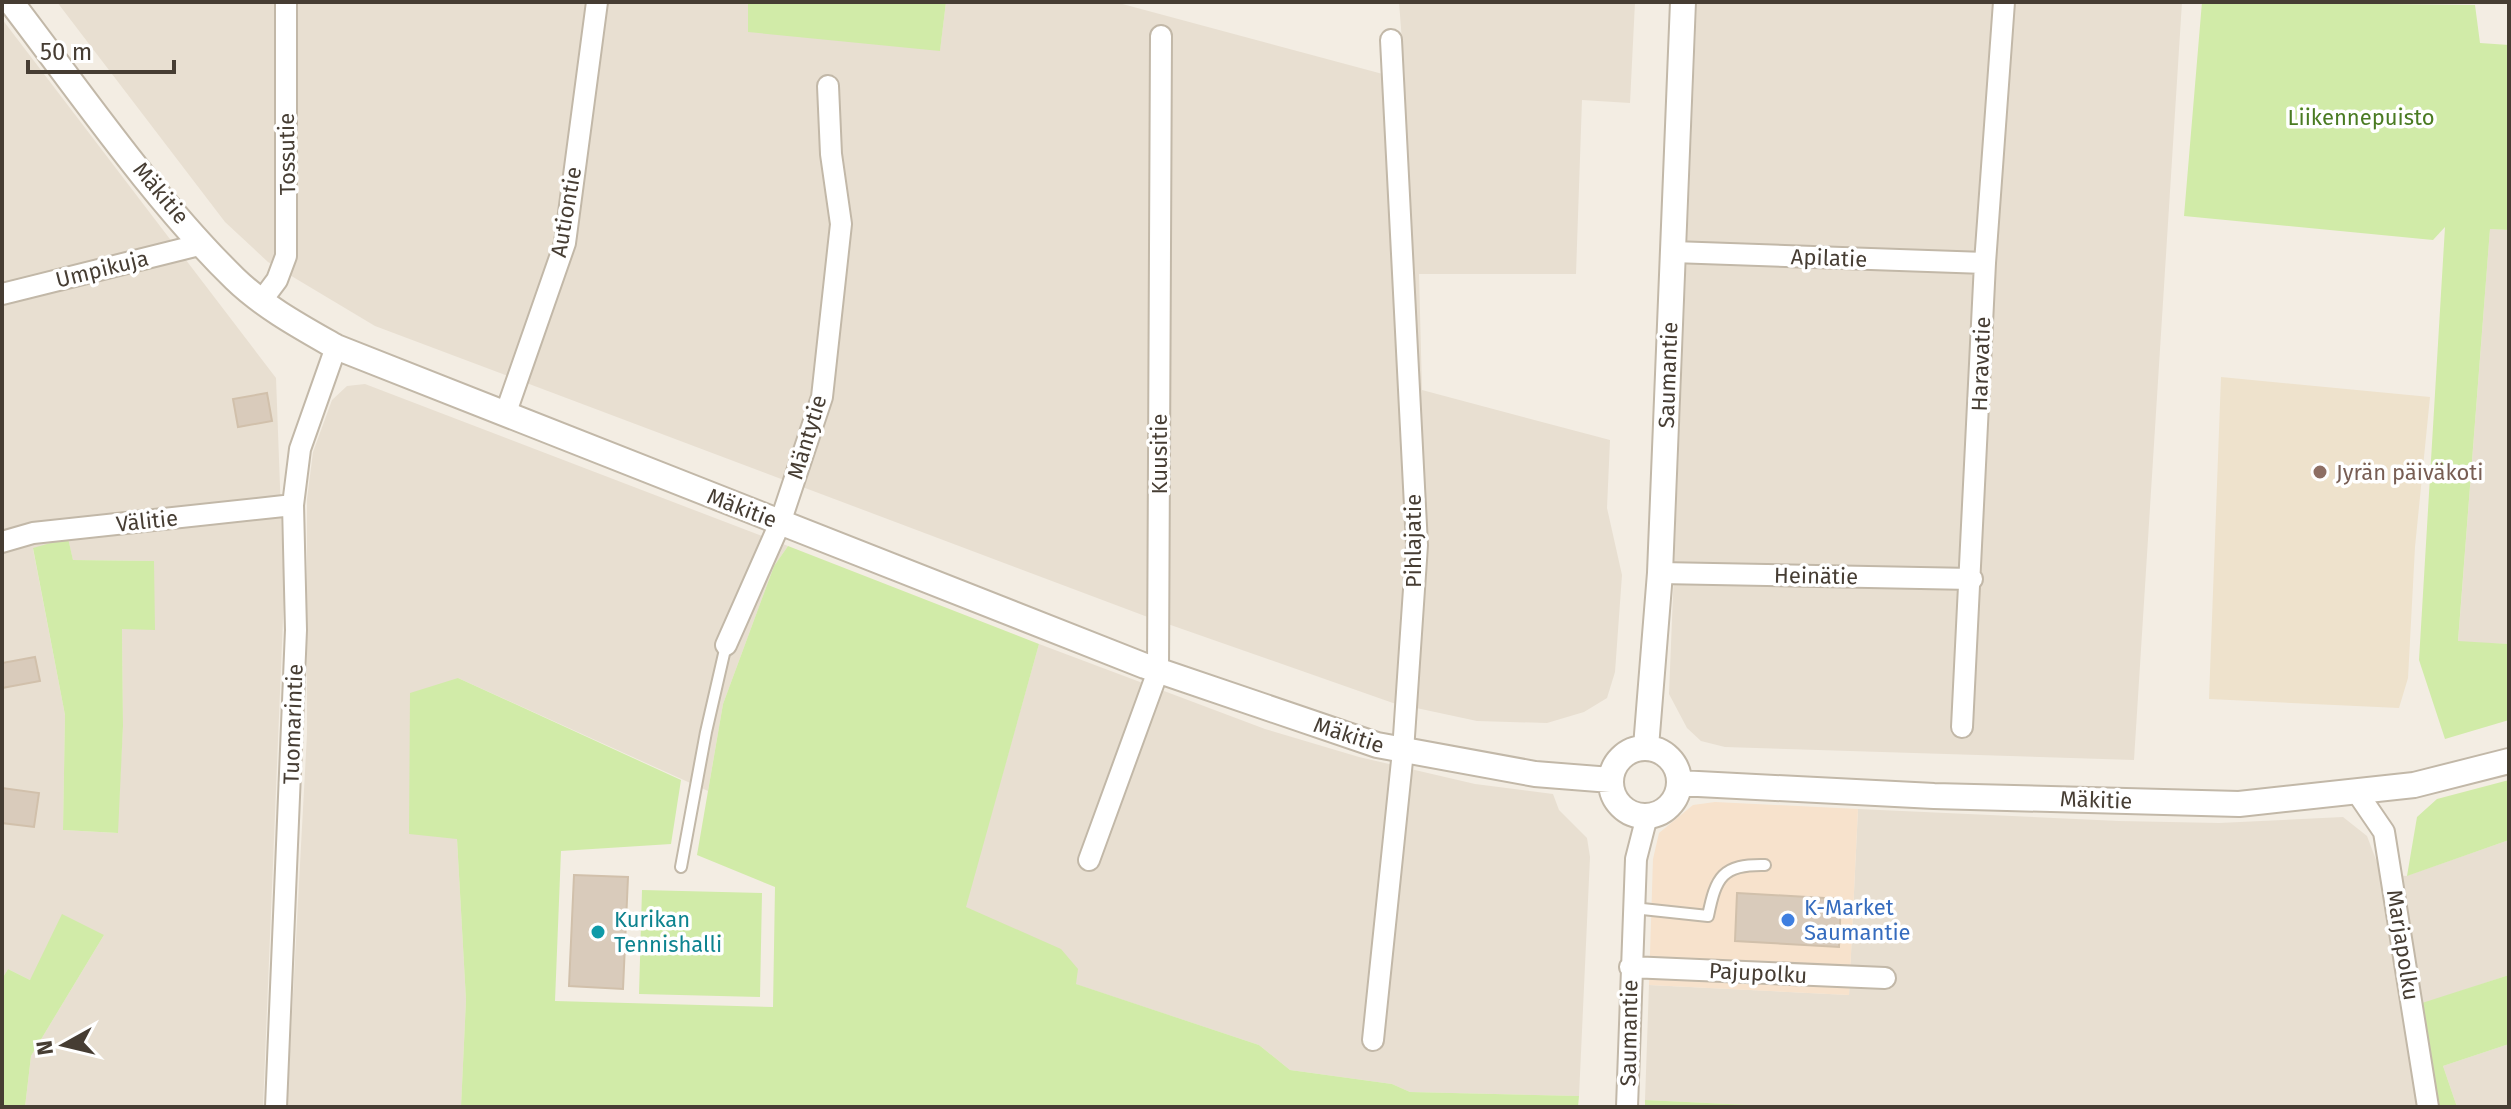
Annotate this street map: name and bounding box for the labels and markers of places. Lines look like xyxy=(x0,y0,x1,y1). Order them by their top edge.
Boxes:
place label: Jyrän päiväkoti xyxy=(2336,459,2483,486)
marker: Jyrän päiväkoti xyxy=(2311,463,2329,481)
place label: K-Market Saumantie xyxy=(1804,894,1911,946)
place label: Kurikan Tennishalli xyxy=(614,906,722,958)
marker: K-Market Saumantie xyxy=(1779,911,1797,929)
marker: Kurikan Tennishalli xyxy=(589,923,607,941)

